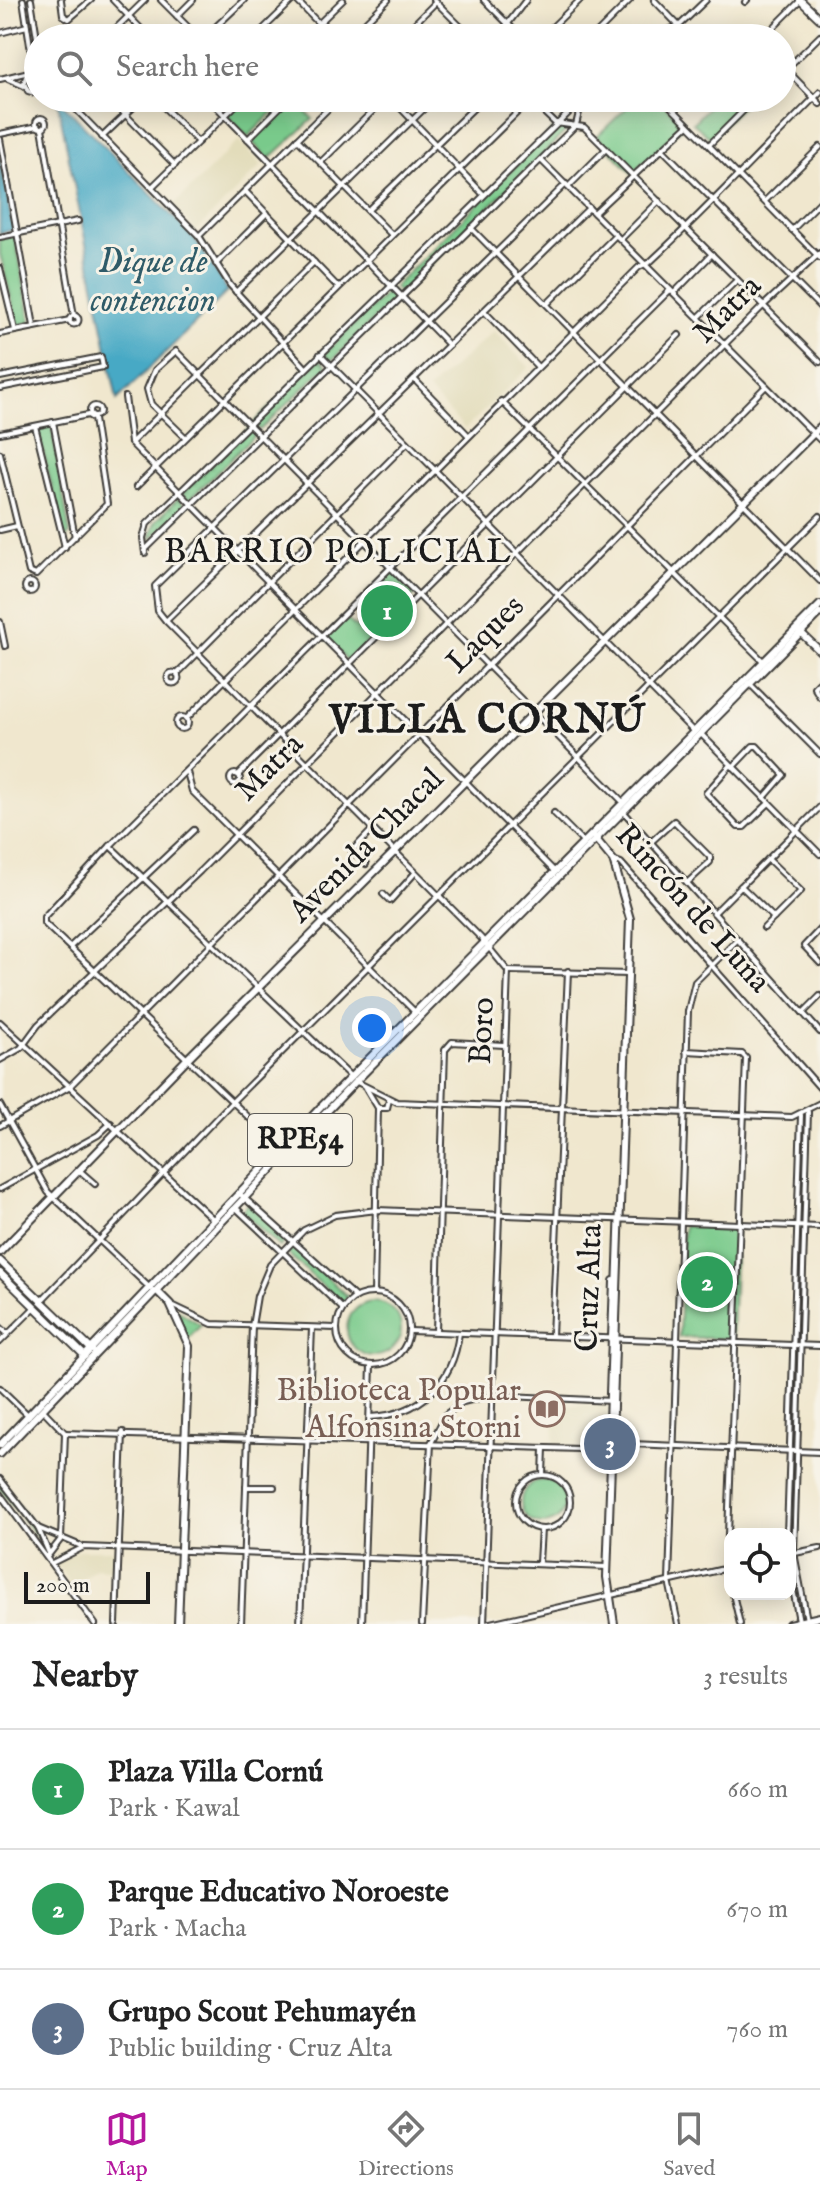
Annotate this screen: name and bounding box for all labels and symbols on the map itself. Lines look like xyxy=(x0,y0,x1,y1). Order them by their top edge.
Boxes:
water label: Dique de contencion xyxy=(90,241,216,323)
street label: Matra xyxy=(685,267,771,353)
district label: BARRIO POLICIAL xyxy=(164,531,512,574)
pin: 1 xyxy=(361,581,413,641)
street label: Laques xyxy=(438,587,534,683)
district label: VILLA CORNÚ xyxy=(328,694,647,747)
street label: Matra xyxy=(227,725,313,811)
street label: Avenida Chacal xyxy=(280,760,453,933)
street label: Rincón de Luna xyxy=(605,816,779,1002)
street label: Boro xyxy=(461,996,505,1066)
your location xyxy=(352,1008,392,1048)
road number: RPE54 xyxy=(248,1114,352,1166)
street label: Cruz Alta xyxy=(567,1223,613,1353)
pin: 2 xyxy=(681,1252,733,1312)
place label: Biblioteca Popular Alfonsina Storni xyxy=(277,1371,521,1449)
library icon: Biblioteca Popular Alfonsina Storni xyxy=(528,1390,566,1428)
pin: 3 xyxy=(584,1414,636,1474)
scale bar xyxy=(24,1568,150,1604)

